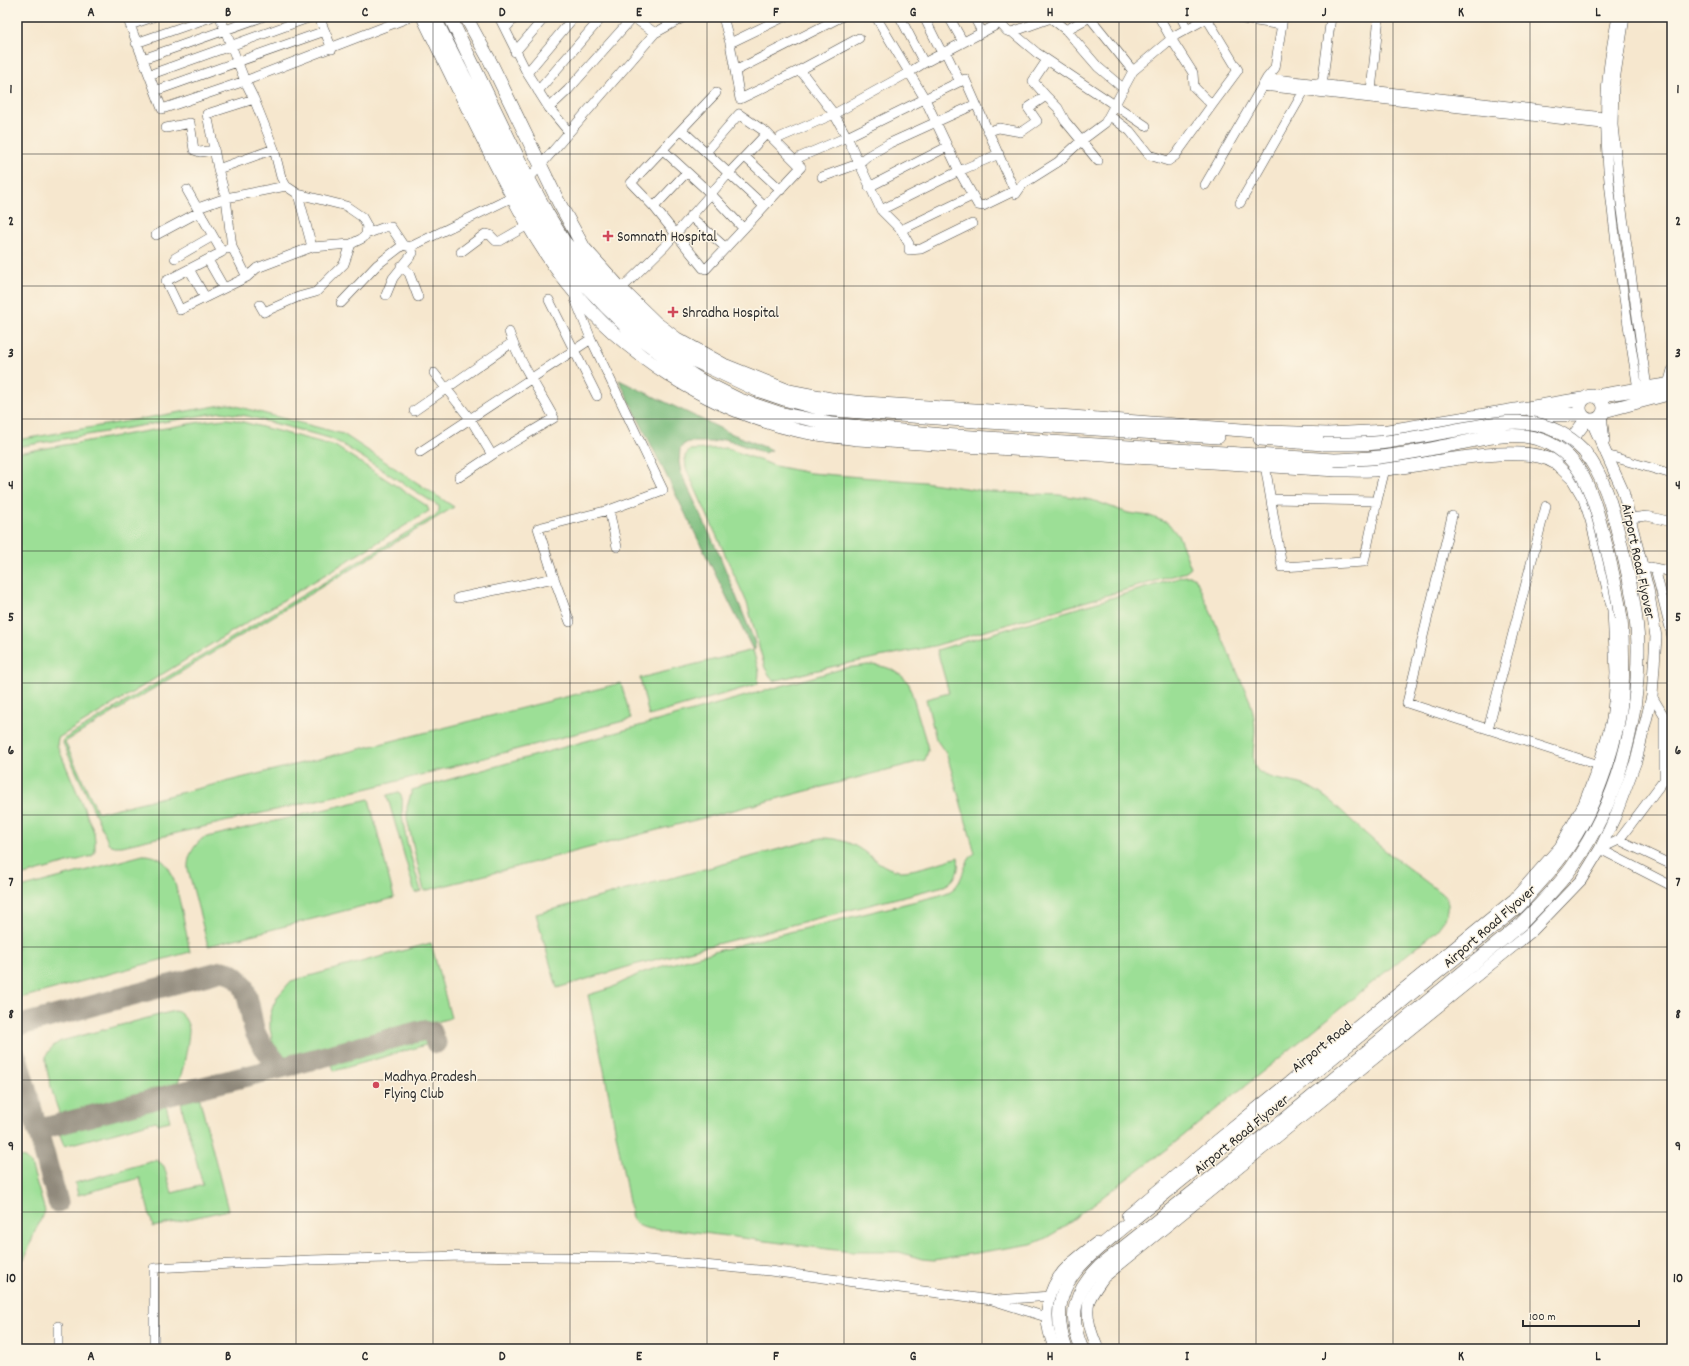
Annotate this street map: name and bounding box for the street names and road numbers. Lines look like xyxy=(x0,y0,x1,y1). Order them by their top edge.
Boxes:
street label: Airport Road Flyover xyxy=(1614,502,1660,622)
street label: Airport Road Flyover xyxy=(1439,880,1542,974)
street label: Airport Road xyxy=(1287,1016,1357,1079)
street label: Airport Road Flyover xyxy=(1190,1090,1295,1181)

